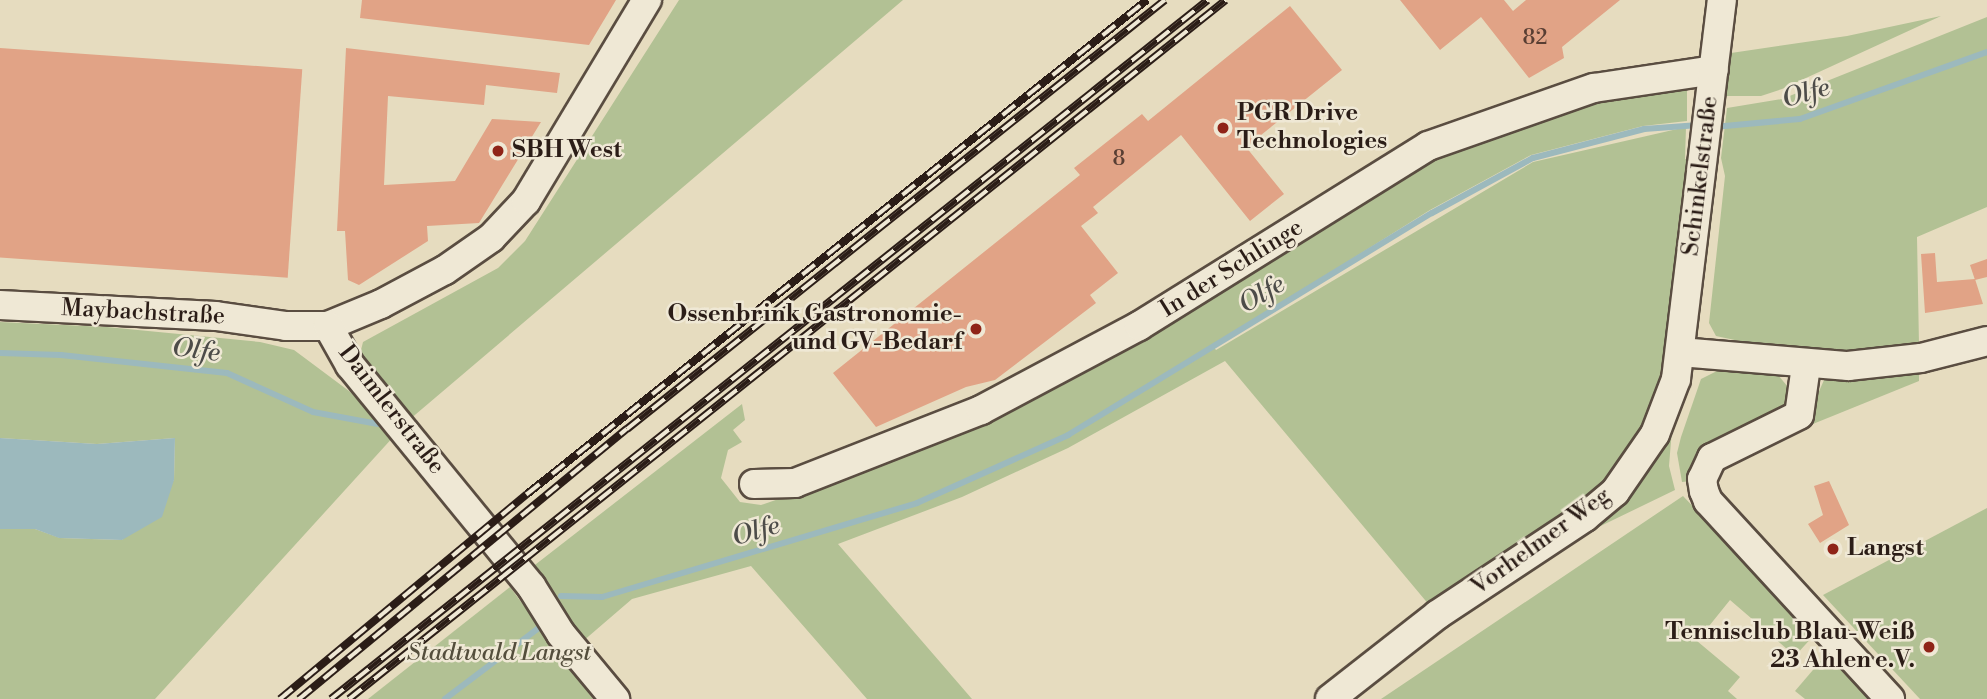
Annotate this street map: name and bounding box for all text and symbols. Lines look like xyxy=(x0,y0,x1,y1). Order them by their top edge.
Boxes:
house number: 82 xyxy=(1523,25,1547,51)
water label: Olfe xyxy=(1779,72,1833,116)
street label: Schinkelstraße xyxy=(1677,94,1725,258)
place label: PGR Drive Technologies xyxy=(1237,100,1387,156)
marker: PGR Drive Technologies xyxy=(1215,120,1231,136)
place label: SBH West xyxy=(512,137,622,165)
marker: SBH West xyxy=(490,143,506,159)
house number: 8 xyxy=(1113,146,1125,172)
street label: In der Schlinge xyxy=(1155,214,1309,324)
water label: Olfe xyxy=(1233,269,1291,321)
street label: Maybachstraße xyxy=(60,294,226,332)
place label: Ossenbrink Gastronomie- und GV-Bedarf xyxy=(667,301,962,357)
marker: Ossenbrink Gastronomie- und GV-Bedarf xyxy=(968,321,984,337)
water label: Olfe xyxy=(170,333,222,369)
street label: Daimlerstraße xyxy=(331,339,451,481)
street label: Vorhelmer Weg xyxy=(1466,482,1616,602)
water label: Olfe xyxy=(729,510,783,554)
place label: Langst xyxy=(1847,535,1924,563)
marker: Langst xyxy=(1825,541,1841,557)
place label: Tennisclub Blau-Weiß 23 Ahlen e.V. xyxy=(1665,619,1915,675)
marker: Tennisclub Blau-Weiß 23 Ahlen e.V. xyxy=(1921,639,1937,655)
park label: Stadtwald Langst xyxy=(407,640,591,668)

